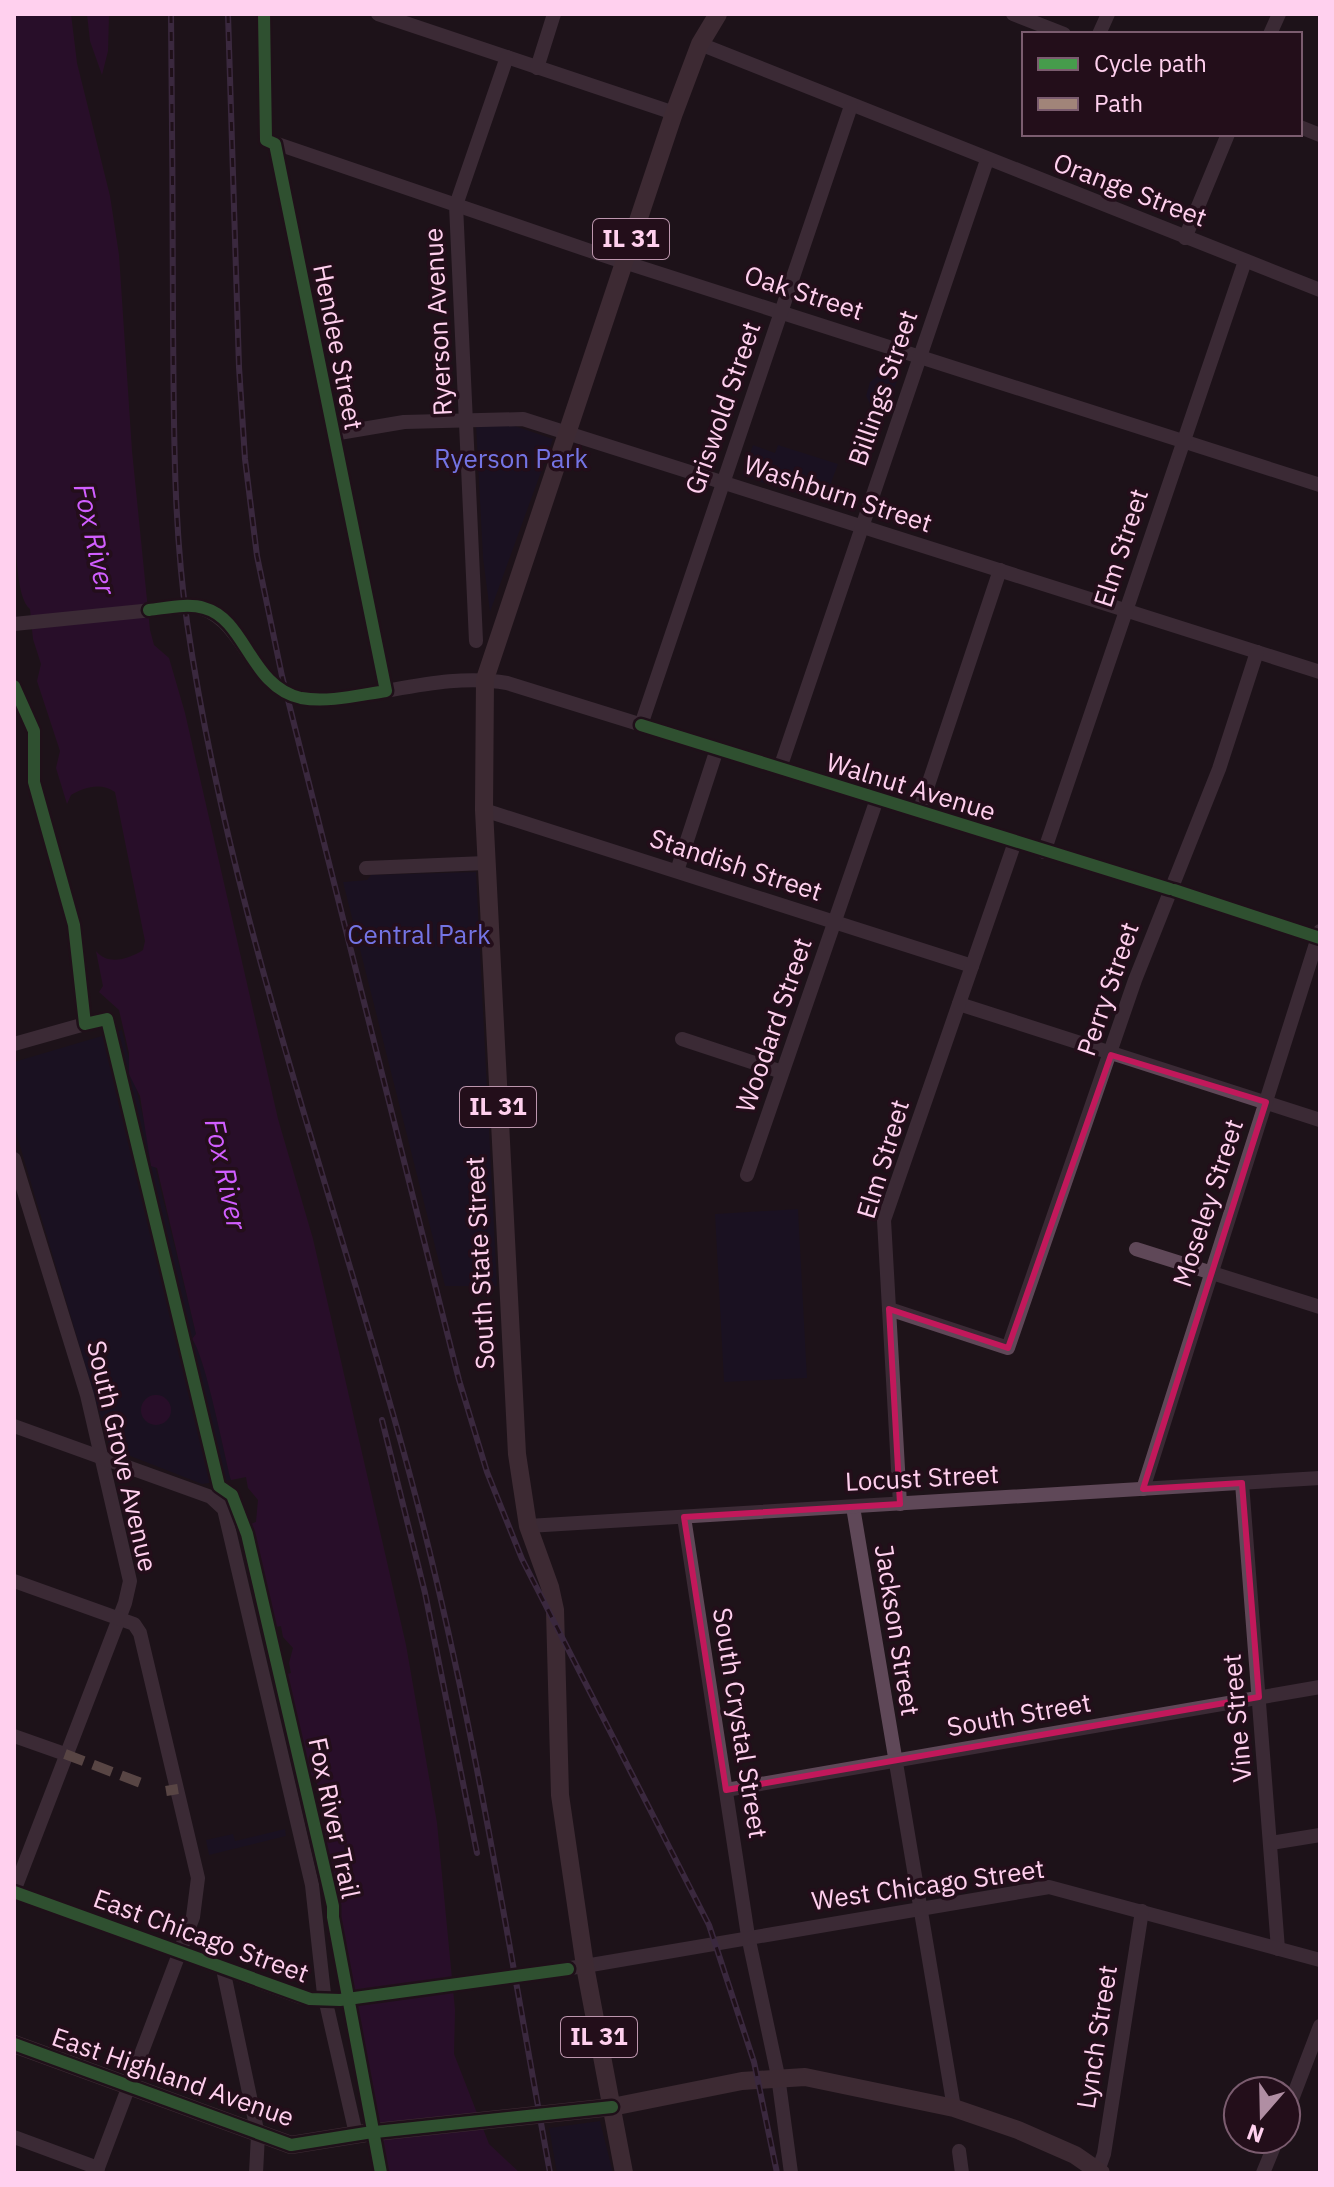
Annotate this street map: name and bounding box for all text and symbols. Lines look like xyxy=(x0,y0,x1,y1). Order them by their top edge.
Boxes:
legend xyxy=(1022,32,1302,136)
text: Cycle path xyxy=(1094,47,1207,79)
text: Path xyxy=(1094,87,1143,119)
street label: Orange Street xyxy=(1049,144,1212,234)
road number: IL 31 xyxy=(593,219,669,259)
street label: Ryerson Avenue xyxy=(415,227,459,417)
street label: Oak Street xyxy=(740,257,868,327)
street label: Hendee Street xyxy=(306,261,372,433)
street label: Billings Street xyxy=(840,305,925,470)
street label: Griswold Street xyxy=(677,317,768,499)
park label: Ryerson Park xyxy=(434,441,588,475)
street label: Washburn Street xyxy=(740,447,937,539)
water label: Fox River xyxy=(66,480,125,599)
street label: Elm Street xyxy=(1085,484,1155,611)
street label: Walnut Avenue xyxy=(822,744,1000,828)
street label: Standish Street xyxy=(646,820,827,908)
park label: Central Park xyxy=(347,917,491,951)
street label: Perry Street xyxy=(1068,917,1146,1060)
street label: Woodard Street xyxy=(727,933,819,1117)
road number: IL 31 xyxy=(460,1087,536,1127)
street label: Elm Street xyxy=(848,1095,916,1222)
water label: Fox River xyxy=(197,1115,256,1234)
street label: Moseley Street xyxy=(1164,1115,1250,1291)
street label: South State Street xyxy=(456,1156,502,1370)
street label: South Grove Avenue xyxy=(80,1337,166,1575)
street label: Locust Street xyxy=(844,1456,1000,1498)
street label: Jackson Street xyxy=(868,1542,928,1718)
street label: South Crystal Street xyxy=(706,1605,776,1841)
street label: Vine Street xyxy=(1213,1652,1259,1784)
street label: South Street xyxy=(944,1685,1094,1743)
street label: Fox River Trail xyxy=(301,1734,369,1901)
street label: West Chicago Street xyxy=(809,1851,1046,1917)
street label: East Chicago Street xyxy=(89,1880,314,1990)
street label: Lynch Street xyxy=(1068,1963,1124,2111)
road number: IL 31 xyxy=(561,2017,637,2057)
street label: East Highland Avenue xyxy=(48,2019,299,2133)
north arrow xyxy=(1222,2075,1302,2155)
text: N xyxy=(1243,2118,1267,2151)

